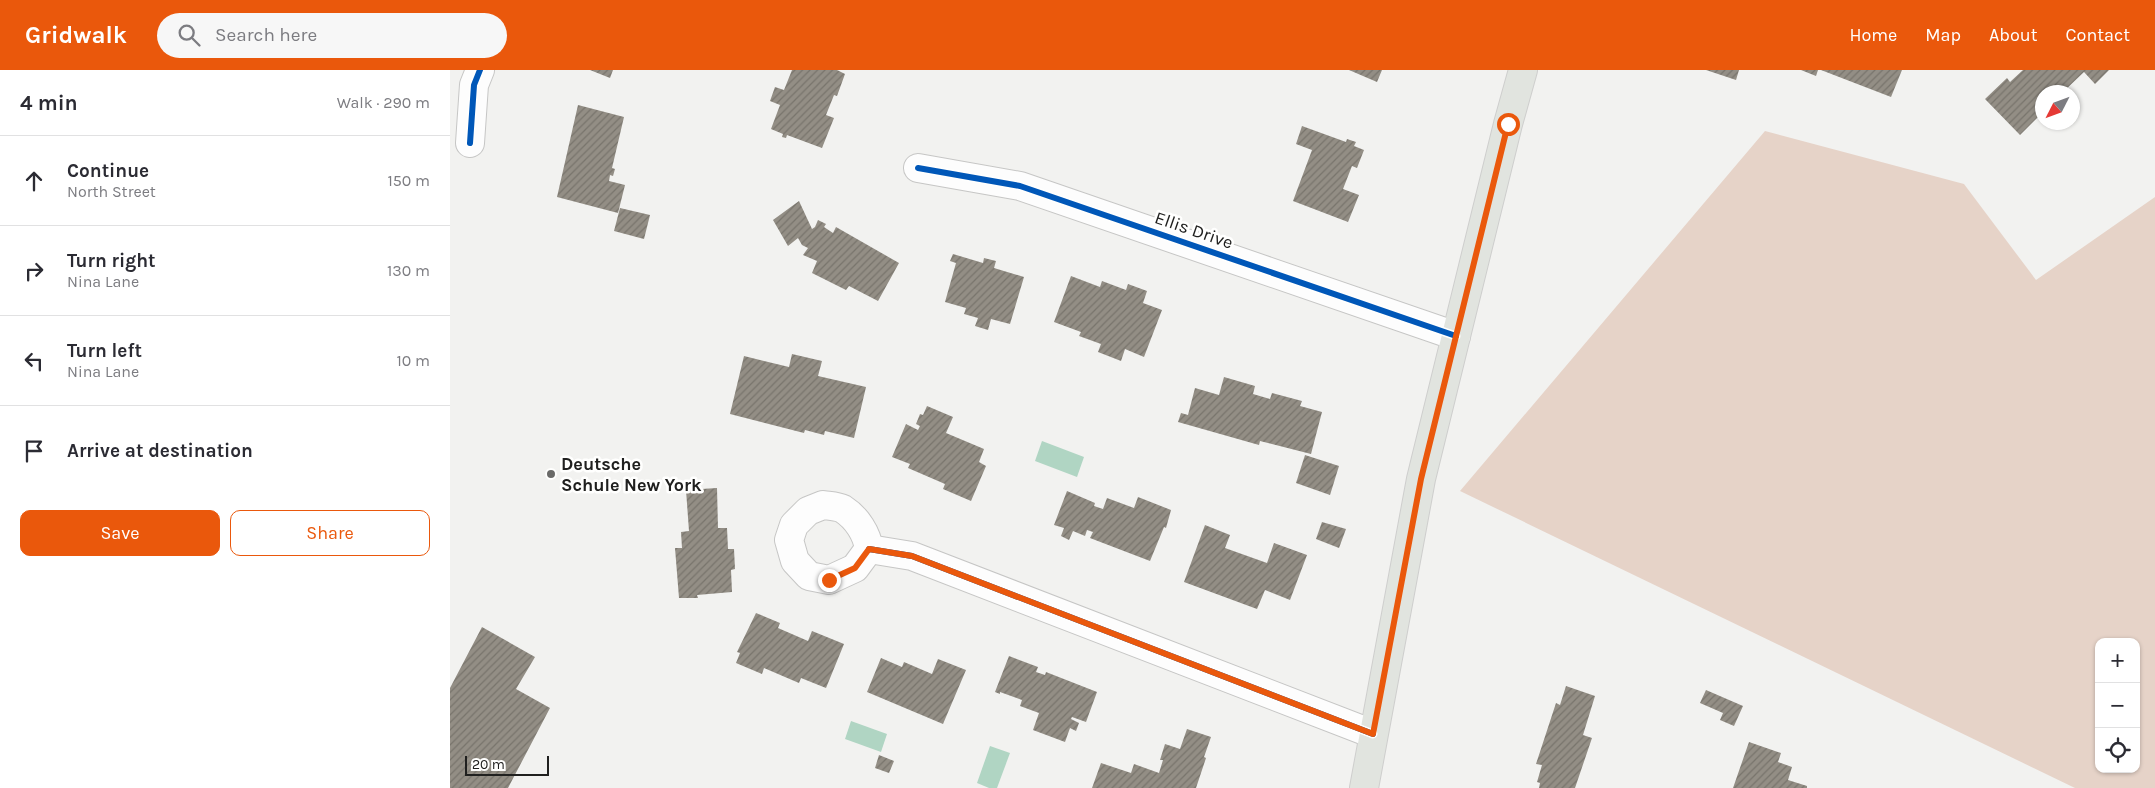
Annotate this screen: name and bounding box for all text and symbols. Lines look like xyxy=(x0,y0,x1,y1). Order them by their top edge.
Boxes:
search box xyxy=(157,13,507,58)
text: Gridwalk xyxy=(25,21,127,49)
icon: search xyxy=(175,21,203,49)
text: Search here xyxy=(215,24,317,46)
text: Home xyxy=(1849,24,1897,46)
text: Map xyxy=(1925,24,1961,46)
text: About xyxy=(1989,24,2038,46)
text: Contact xyxy=(2066,24,2130,46)
north arrow xyxy=(2035,85,2080,130)
text: 4 min xyxy=(20,91,78,115)
text: Walk · 290 m xyxy=(337,93,430,112)
route start xyxy=(1497,113,1520,136)
text: Continue xyxy=(67,160,149,182)
icon: ahead xyxy=(20,167,48,195)
text: 150 m xyxy=(387,171,430,190)
text: North Street xyxy=(67,182,156,201)
street label: Ellis Drive xyxy=(1152,206,1236,254)
text: Turn right xyxy=(67,250,156,272)
icon: right xyxy=(20,257,48,285)
text: 130 m xyxy=(387,261,430,280)
text: Nina Lane xyxy=(67,272,139,291)
text: Turn left xyxy=(67,340,142,362)
icon: left xyxy=(20,347,48,375)
text: 10 m xyxy=(396,351,430,370)
text: Nina Lane xyxy=(67,362,139,381)
icon: arrive xyxy=(20,437,48,465)
text: Arrive at destination xyxy=(67,440,253,462)
place label: Deutsche Schule New York xyxy=(561,453,702,496)
marker: Deutsche Schule New York xyxy=(545,468,557,480)
button: Save xyxy=(20,510,220,556)
button: Share xyxy=(230,510,430,556)
route end xyxy=(818,569,841,592)
map controls xyxy=(2095,638,2140,773)
button: + xyxy=(2095,638,2140,683)
button: − xyxy=(2095,683,2140,728)
button: locate xyxy=(2095,728,2140,773)
scale bar xyxy=(465,753,549,776)
text: 20 m xyxy=(472,756,505,773)

